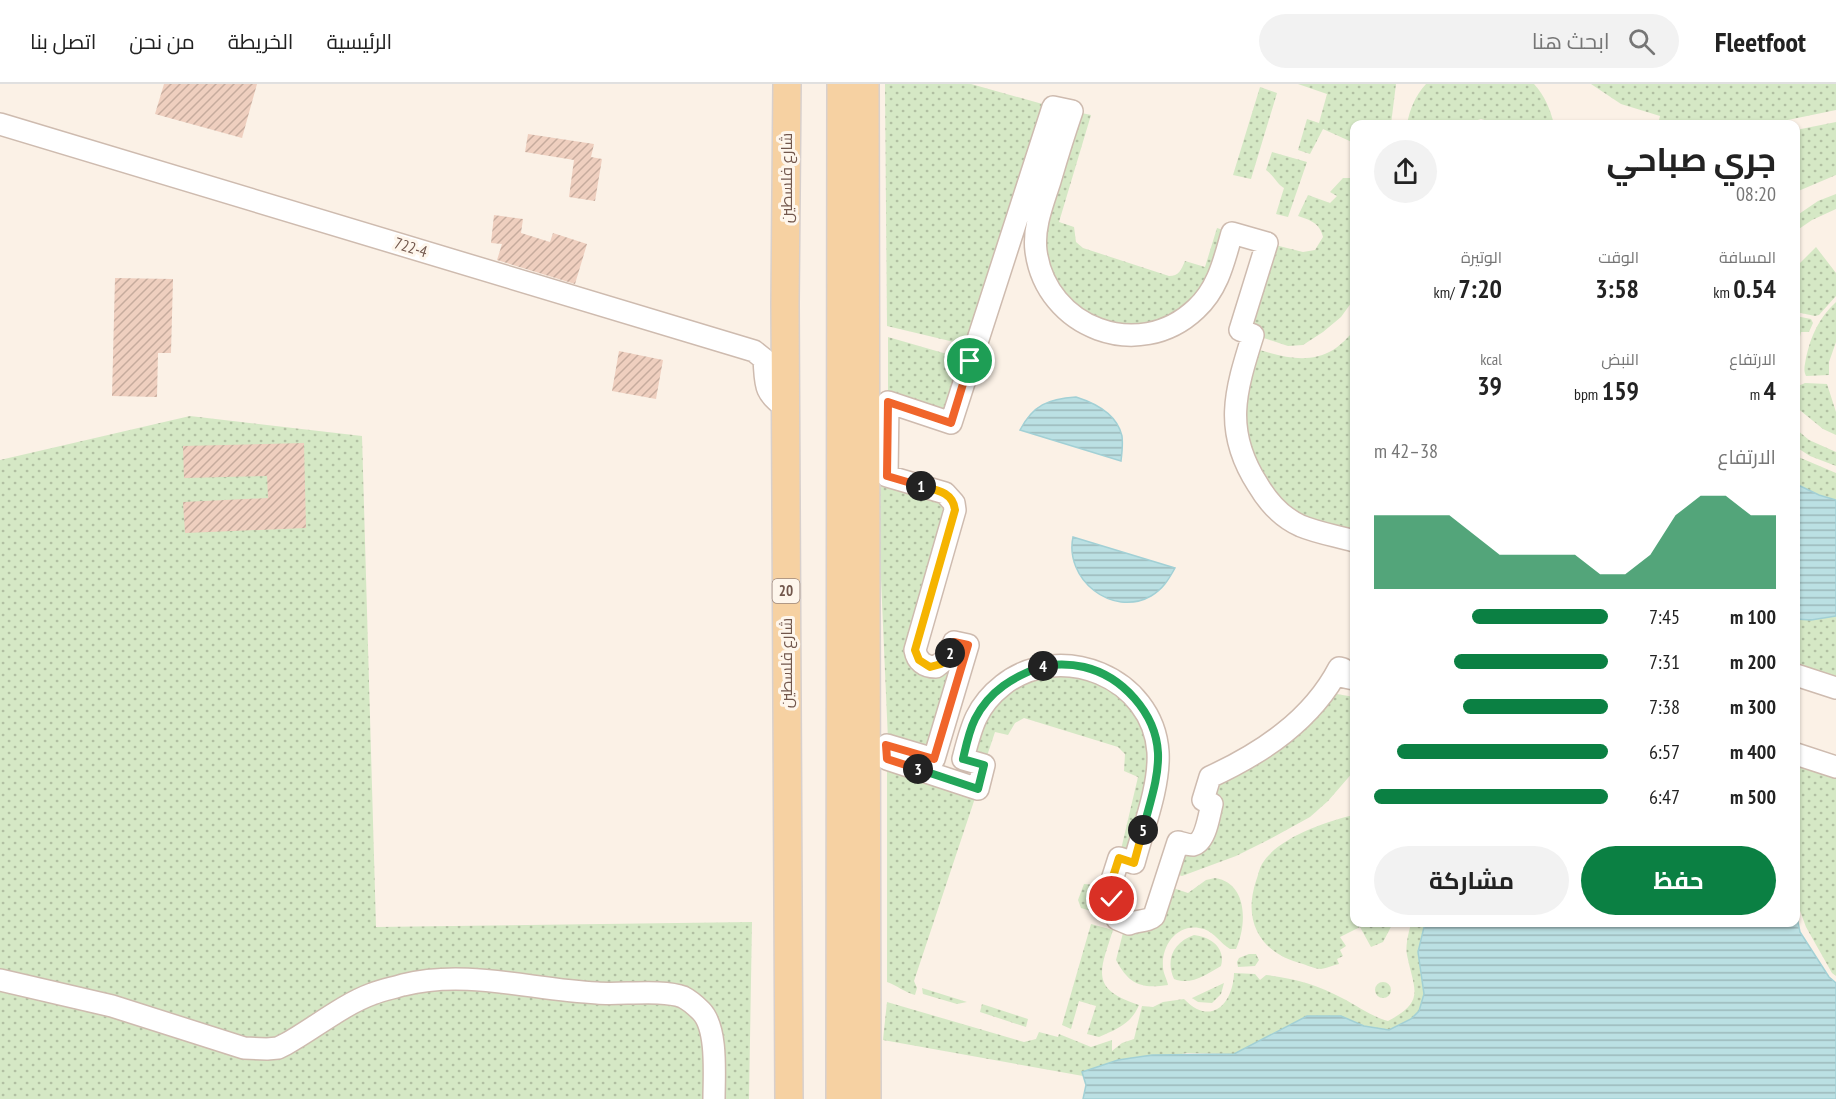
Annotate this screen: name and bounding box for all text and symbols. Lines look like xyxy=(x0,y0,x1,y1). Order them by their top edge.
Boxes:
search box xyxy=(1259,14,1679,68)
text: Fleetfoot xyxy=(1715,23,1806,60)
icon: search xyxy=(1625,25,1658,58)
text: ابحث هنا xyxy=(1532,27,1610,55)
text: اتصل بنا xyxy=(30,28,96,55)
text: من نحن xyxy=(129,28,195,55)
text: الخريطة xyxy=(228,28,293,55)
text: الرئيسية xyxy=(326,28,392,55)
street label: شارع فلسطين xyxy=(776,133,798,223)
text: جري صباحي xyxy=(1607,137,1776,180)
button: share xyxy=(1374,140,1437,203)
text: 08:20 xyxy=(1736,181,1776,207)
street label: 722-4 xyxy=(392,233,430,261)
text: الوتيرة xyxy=(1461,247,1502,267)
text: الوقت xyxy=(1598,247,1639,267)
text: المسافة xyxy=(1719,247,1776,267)
text: 7:20 xyxy=(1458,272,1502,305)
text: 3:58 xyxy=(1595,272,1639,305)
text: 0.54 xyxy=(1733,272,1776,305)
text: /km xyxy=(1433,282,1458,302)
text: km xyxy=(1713,282,1733,302)
pin xyxy=(944,335,995,386)
icon: arrive xyxy=(953,344,986,377)
text: kcal xyxy=(1480,349,1502,369)
text: النبض xyxy=(1601,349,1639,369)
text: الارتفاع xyxy=(1729,349,1776,369)
text: 39 xyxy=(1477,369,1502,402)
text: 159 xyxy=(1602,374,1639,407)
text: 4 xyxy=(1764,374,1776,407)
text: bpm xyxy=(1574,384,1602,404)
text: m xyxy=(1750,384,1764,404)
text: 38–42 m xyxy=(1374,438,1438,464)
text: الارتفاع xyxy=(1717,444,1776,470)
pin: 1 xyxy=(906,471,936,501)
text: 1 xyxy=(917,476,925,496)
road number: 20 xyxy=(772,579,800,603)
text: 7:45 xyxy=(1649,604,1680,630)
text: 100 m xyxy=(1730,604,1776,630)
street label: شارع فلسطين xyxy=(776,618,798,708)
pin: 2 xyxy=(935,638,965,668)
text: 2 xyxy=(946,643,954,663)
text: 7:31 xyxy=(1649,649,1680,675)
text: 200 m xyxy=(1730,649,1776,675)
pin: 4 xyxy=(1028,651,1058,681)
text: 4 xyxy=(1039,656,1047,676)
text: 7:38 xyxy=(1649,694,1680,720)
text: 300 m xyxy=(1730,694,1776,720)
text: 6:57 xyxy=(1649,739,1680,765)
text: 400 m xyxy=(1730,739,1776,765)
pin: 3 xyxy=(903,754,933,784)
text: 3 xyxy=(914,759,922,779)
text: 6:47 xyxy=(1649,784,1680,810)
text: 500 m xyxy=(1730,784,1776,810)
pin: 5 xyxy=(1128,815,1158,845)
text: 5 xyxy=(1139,820,1147,840)
button: مشاركة xyxy=(1374,846,1569,915)
button: حفظ xyxy=(1581,846,1776,915)
pin xyxy=(1086,873,1137,924)
icon: check xyxy=(1095,882,1128,915)

